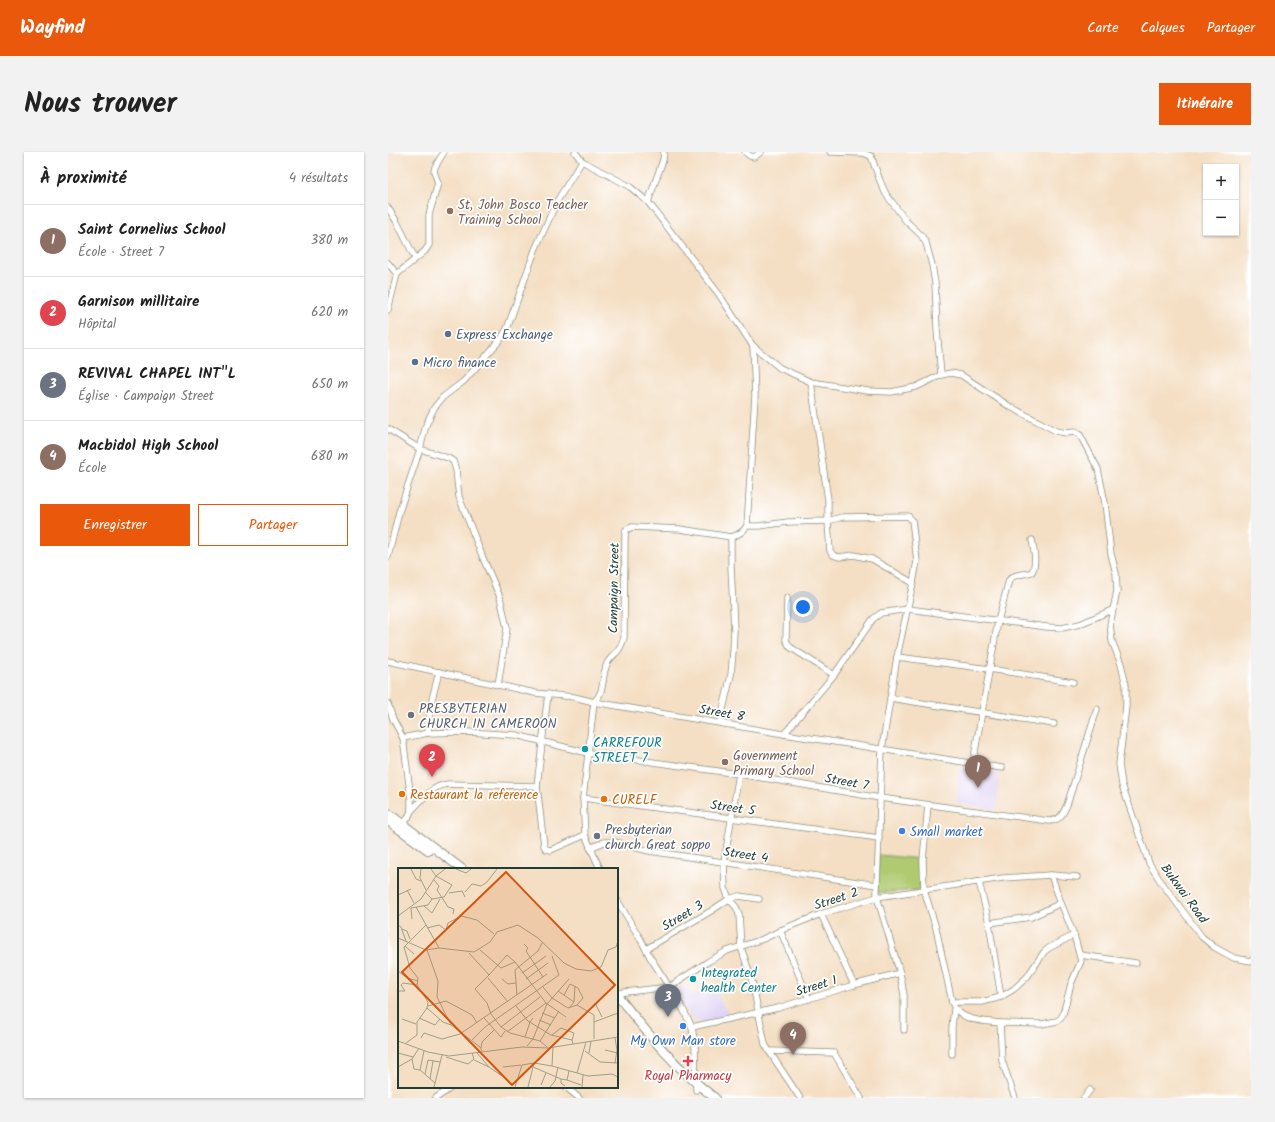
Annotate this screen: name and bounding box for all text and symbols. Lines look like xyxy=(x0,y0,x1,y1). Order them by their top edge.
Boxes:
text: Wayfind xyxy=(20,13,85,43)
text: Carte xyxy=(1087,17,1119,39)
text: Calques xyxy=(1141,17,1185,39)
text: Partager xyxy=(1207,17,1255,39)
text: Nous trouver xyxy=(24,82,177,127)
button: Itinéraire xyxy=(1159,83,1251,125)
map controls xyxy=(1203,164,1239,236)
button: + xyxy=(1203,164,1239,200)
text: À proximité xyxy=(40,165,127,192)
text: 4 résultats xyxy=(289,168,348,189)
place label: St, John Bosco Teacher Training School xyxy=(458,195,588,231)
button: − xyxy=(1203,200,1239,236)
marker: St, John Bosco Teacher Training School xyxy=(445,206,455,216)
text: Saint Cornelius School xyxy=(78,218,226,242)
text: 1 xyxy=(51,230,55,251)
text: 380 m xyxy=(311,230,348,251)
text: École · Street 7 xyxy=(78,242,164,263)
text: Garnison millitaire xyxy=(78,290,199,314)
text: 2 xyxy=(49,302,57,323)
text: 620 m xyxy=(311,302,348,323)
text: Hôpital xyxy=(78,314,116,335)
place label: Express Exchange xyxy=(456,325,553,346)
marker: Express Exchange xyxy=(443,329,453,339)
place label: Micro finance xyxy=(423,353,496,374)
marker: Micro finance xyxy=(410,357,420,367)
text: REVIVAL CHAPEL INT"L xyxy=(78,362,236,386)
text: 3 xyxy=(49,374,57,395)
text: 650 m xyxy=(312,374,348,395)
text: Église · Campaign Street xyxy=(78,386,214,407)
text: Macbidol High School xyxy=(78,434,218,458)
text: 4 xyxy=(49,446,57,467)
text: 680 m xyxy=(311,446,348,467)
text: École xyxy=(78,458,106,479)
button: Enregistrer xyxy=(40,504,190,546)
button: Partager xyxy=(198,504,348,546)
street label: Campaign Street xyxy=(603,541,626,634)
your location xyxy=(793,597,813,617)
place label: PRESBYTERIAN CHURCH IN CAMEROON xyxy=(419,699,557,735)
street label: Street 8 xyxy=(697,699,746,728)
marker: PRESBYTERIAN CHURCH IN CAMEROON xyxy=(406,710,416,720)
place label: CARREFOUR STREET 7 xyxy=(593,733,662,769)
pin: 2 xyxy=(419,744,445,777)
marker: CARREFOUR STREET 7 xyxy=(580,744,590,754)
place label: Government Primary School xyxy=(733,746,814,782)
pin: 1 xyxy=(965,755,991,788)
marker: Government Primary School xyxy=(720,757,730,767)
street label: Street 7 xyxy=(823,768,871,797)
place label: Restaurant la reference xyxy=(410,785,538,806)
marker: Restaurant la reference xyxy=(397,789,407,799)
place label: CURELF xyxy=(612,790,658,811)
marker: CURELF xyxy=(599,794,609,804)
street label: Street 5 xyxy=(709,795,758,822)
place label: Presbyterian church Great soppo xyxy=(605,820,711,856)
place label: Small market xyxy=(910,822,984,843)
marker: Small market xyxy=(897,826,907,836)
marker: Presbyterian church Great soppo xyxy=(592,831,602,841)
street label: Street 4 xyxy=(722,842,770,869)
street label: Bukwai Road xyxy=(1155,859,1213,929)
inset map xyxy=(398,868,618,1088)
street label: Street 2 xyxy=(811,882,861,916)
street label: Street 3 xyxy=(658,896,708,937)
place label: Integrated health Center xyxy=(701,963,777,999)
street label: Street 1 xyxy=(793,970,840,1003)
marker: Integrated health Center xyxy=(688,974,698,984)
pin: 3 xyxy=(655,984,681,1017)
marker: My Own Man store xyxy=(678,1021,688,1031)
pin: 4 xyxy=(780,1022,806,1055)
place label: My Own Man store xyxy=(630,1031,736,1052)
marker: Royal Pharmacy xyxy=(683,1056,693,1066)
place label: Royal Pharmacy xyxy=(645,1066,732,1087)

